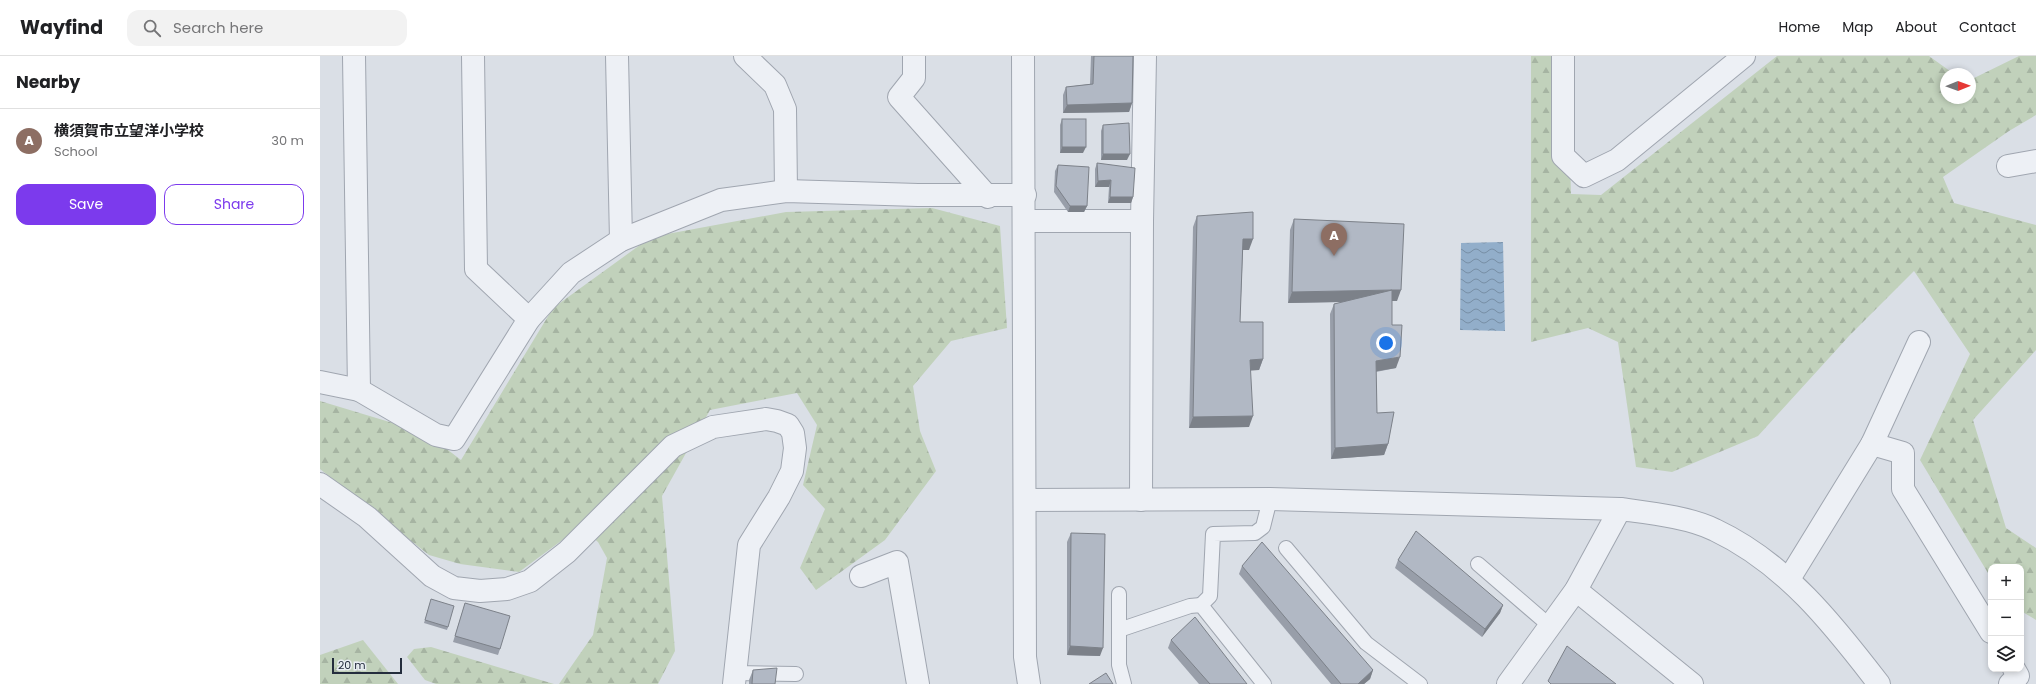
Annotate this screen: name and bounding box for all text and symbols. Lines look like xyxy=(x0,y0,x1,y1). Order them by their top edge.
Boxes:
search box xyxy=(127,10,407,46)
text: Wayfind xyxy=(20,14,103,41)
icon: search xyxy=(141,17,163,39)
text: Search here xyxy=(173,17,263,38)
text: Home xyxy=(1778,17,1820,37)
text: Map xyxy=(1842,17,1873,37)
text: About xyxy=(1895,17,1937,37)
text: Contact xyxy=(1959,17,2016,37)
north arrow xyxy=(1940,68,1976,104)
text: Nearby xyxy=(16,70,80,94)
text: 横須賀市立望洋小学校 xyxy=(54,120,204,141)
text: A xyxy=(24,131,34,150)
text: 30 m xyxy=(271,131,304,150)
text: School xyxy=(54,142,98,161)
button: Save xyxy=(16,184,156,225)
button: Share xyxy=(164,184,304,225)
pin: A xyxy=(1321,223,1347,256)
your location xyxy=(1376,333,1396,353)
map controls xyxy=(1988,564,2024,672)
button: + xyxy=(1988,564,2024,600)
button: − xyxy=(1988,600,2024,636)
button: layers xyxy=(1988,636,2024,672)
scale bar xyxy=(332,656,402,675)
text: 20 m xyxy=(338,657,366,673)

